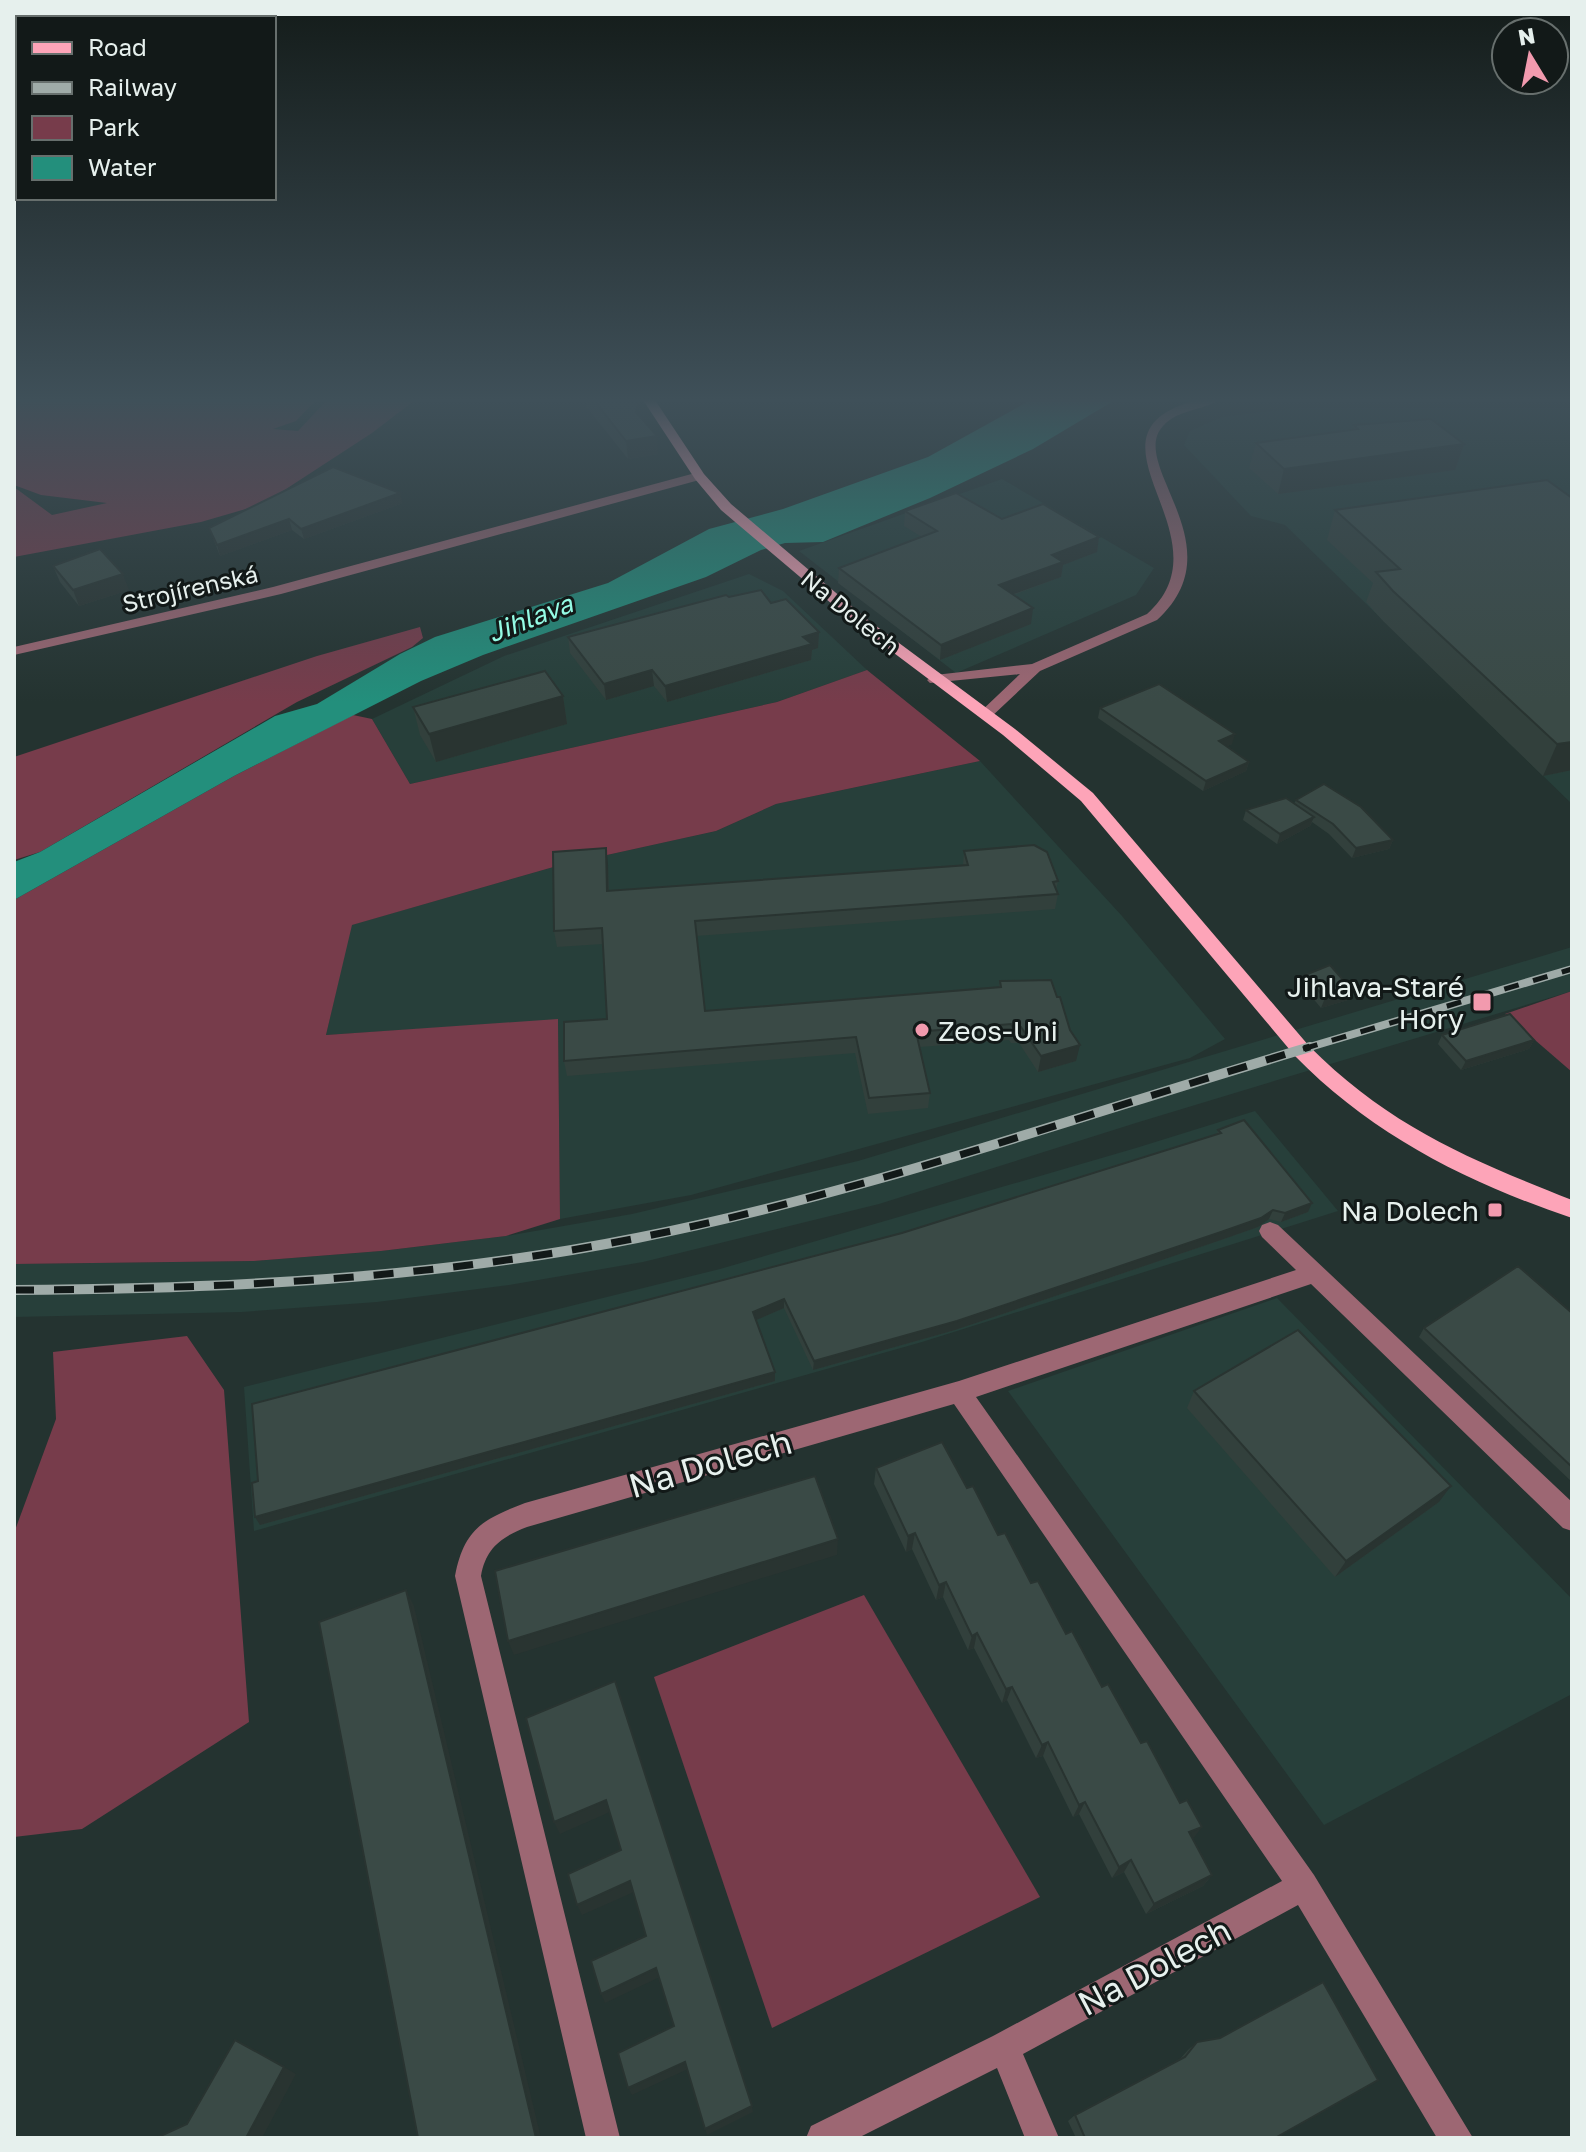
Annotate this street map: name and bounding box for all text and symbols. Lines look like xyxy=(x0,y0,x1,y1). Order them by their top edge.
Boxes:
legend xyxy=(16,16,276,200)
north arrow xyxy=(1490,16,1570,96)
text: N xyxy=(1516,21,1537,51)
text: Road xyxy=(88,32,147,61)
text: Railway xyxy=(88,72,177,101)
text: Park xyxy=(88,112,140,141)
text: Water xyxy=(88,152,156,181)
street label: Strojírenská xyxy=(119,558,261,618)
street label: Na Dolech xyxy=(796,564,906,660)
water label: Jihlava xyxy=(483,587,578,648)
place label: Jihlava-Staré Hory xyxy=(1287,970,1464,1035)
marker: Jihlava-Staré Hory xyxy=(1471,991,1493,1013)
place label: Zeos-Uni xyxy=(938,1014,1058,1047)
marker: Zeos-Uni xyxy=(913,1021,931,1039)
place label: Na Dolech xyxy=(1341,1194,1479,1227)
marker: Na Dolech xyxy=(1486,1201,1504,1219)
street label: Na Dolech xyxy=(624,1421,796,1505)
street label: Na Dolech xyxy=(1071,1909,1237,2023)

